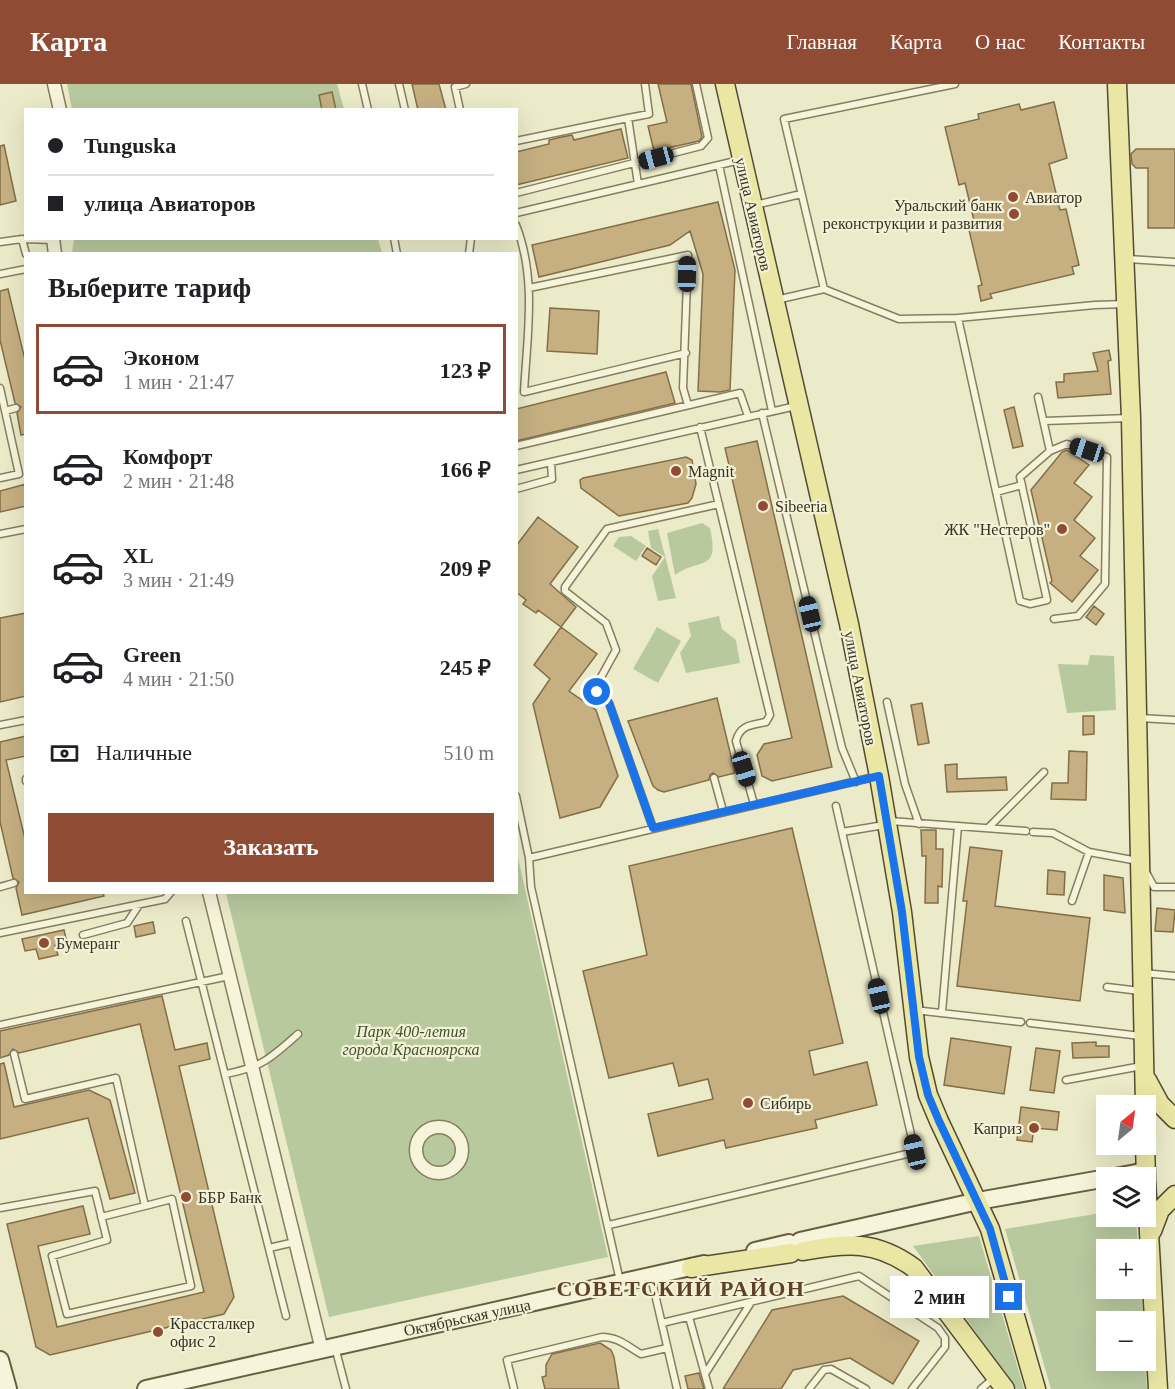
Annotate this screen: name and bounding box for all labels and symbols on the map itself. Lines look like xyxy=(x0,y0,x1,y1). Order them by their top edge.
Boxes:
car xyxy=(636,145,676,171)
street label: улица Авиаторов xyxy=(731,156,775,273)
place label: Авиатор xyxy=(1025,189,1082,207)
marker: Авиатор xyxy=(1006,190,1020,204)
place label: Уральский банк реконструкции и развития xyxy=(823,197,1003,233)
marker: Уральский банк реконструкции и развития xyxy=(1007,207,1021,221)
car xyxy=(678,256,696,292)
car xyxy=(1067,436,1107,464)
place label: Magnit xyxy=(688,463,735,481)
marker: Magnit xyxy=(669,464,683,478)
place label: Sibeeria xyxy=(775,498,827,515)
marker: Sibeeria xyxy=(756,499,770,513)
place label: ЖК "Нестеров" xyxy=(944,521,1050,539)
marker: ЖК "Нестеров" xyxy=(1055,522,1069,536)
car xyxy=(797,594,823,634)
street label: улица Авиаторов xyxy=(840,629,880,747)
route start xyxy=(583,678,610,705)
car xyxy=(730,749,758,789)
place label: Бумеранг xyxy=(56,935,120,953)
marker: Бумеранг xyxy=(37,936,51,950)
car xyxy=(866,976,892,1016)
park label: Парк 400-летия города Красноярска xyxy=(342,1023,480,1059)
place label: Сибирь xyxy=(760,1095,811,1113)
north arrow xyxy=(1096,1095,1156,1155)
marker: Сибирь xyxy=(741,1096,755,1110)
place label: Каприз xyxy=(973,1120,1022,1138)
marker: Каприз xyxy=(1027,1121,1041,1135)
car xyxy=(902,1132,928,1172)
place label: ББР Банк xyxy=(198,1189,262,1206)
marker: ББР Банк xyxy=(179,1190,193,1204)
district label: СОВЕТСКИЙ РАЙОН xyxy=(557,1276,805,1301)
callout: 2 мин xyxy=(889,1276,988,1318)
route end xyxy=(995,1283,1022,1310)
street label: Октябрьская улица xyxy=(402,1296,532,1340)
place label: Крассталкер офис 2 xyxy=(170,1315,255,1351)
marker: Крассталкер офис 2 xyxy=(151,1325,165,1339)

